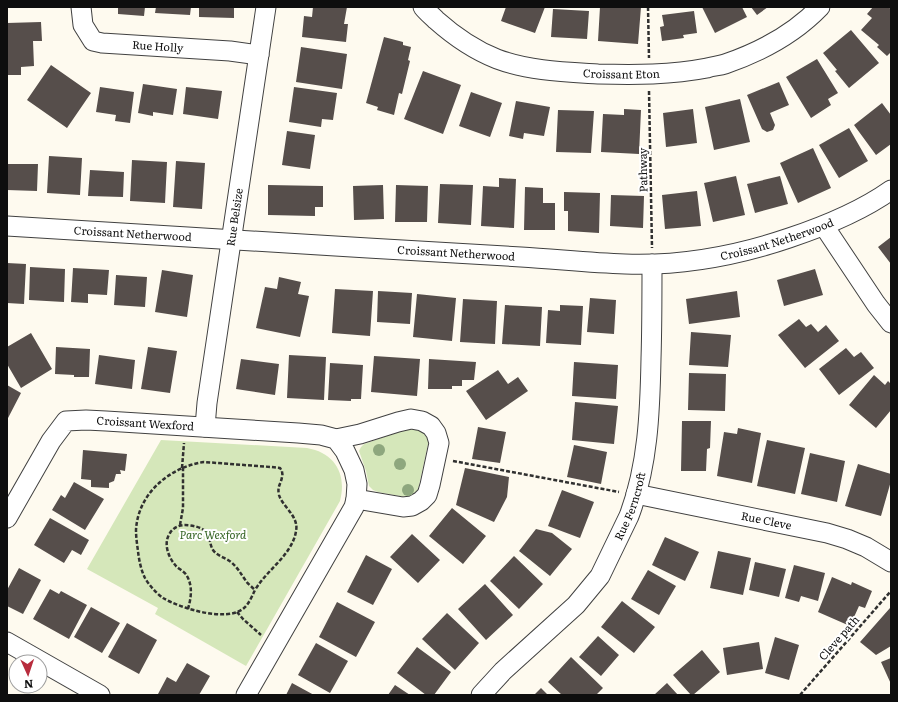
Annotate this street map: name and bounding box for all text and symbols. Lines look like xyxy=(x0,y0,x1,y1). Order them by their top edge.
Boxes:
street label: Rue Holly xyxy=(132,36,184,55)
street label: Croissant Eton xyxy=(582,64,660,81)
street label: Pathway xyxy=(634,147,650,192)
street label: Rue Belsize xyxy=(221,187,246,247)
street label: Croissant Netherwood xyxy=(719,213,836,263)
street label: Croissant Netherwood xyxy=(73,221,192,244)
street label: Croissant Netherwood xyxy=(397,241,516,264)
street label: Croissant Wexford xyxy=(96,412,195,433)
street label: Rue Ferncroft xyxy=(609,469,649,543)
street label: Rue Cleve xyxy=(740,507,793,533)
park label: Parc Wexford xyxy=(180,526,247,542)
street label: Cleve path xyxy=(814,611,862,663)
north arrow xyxy=(8,654,48,694)
text: N xyxy=(24,677,34,693)

